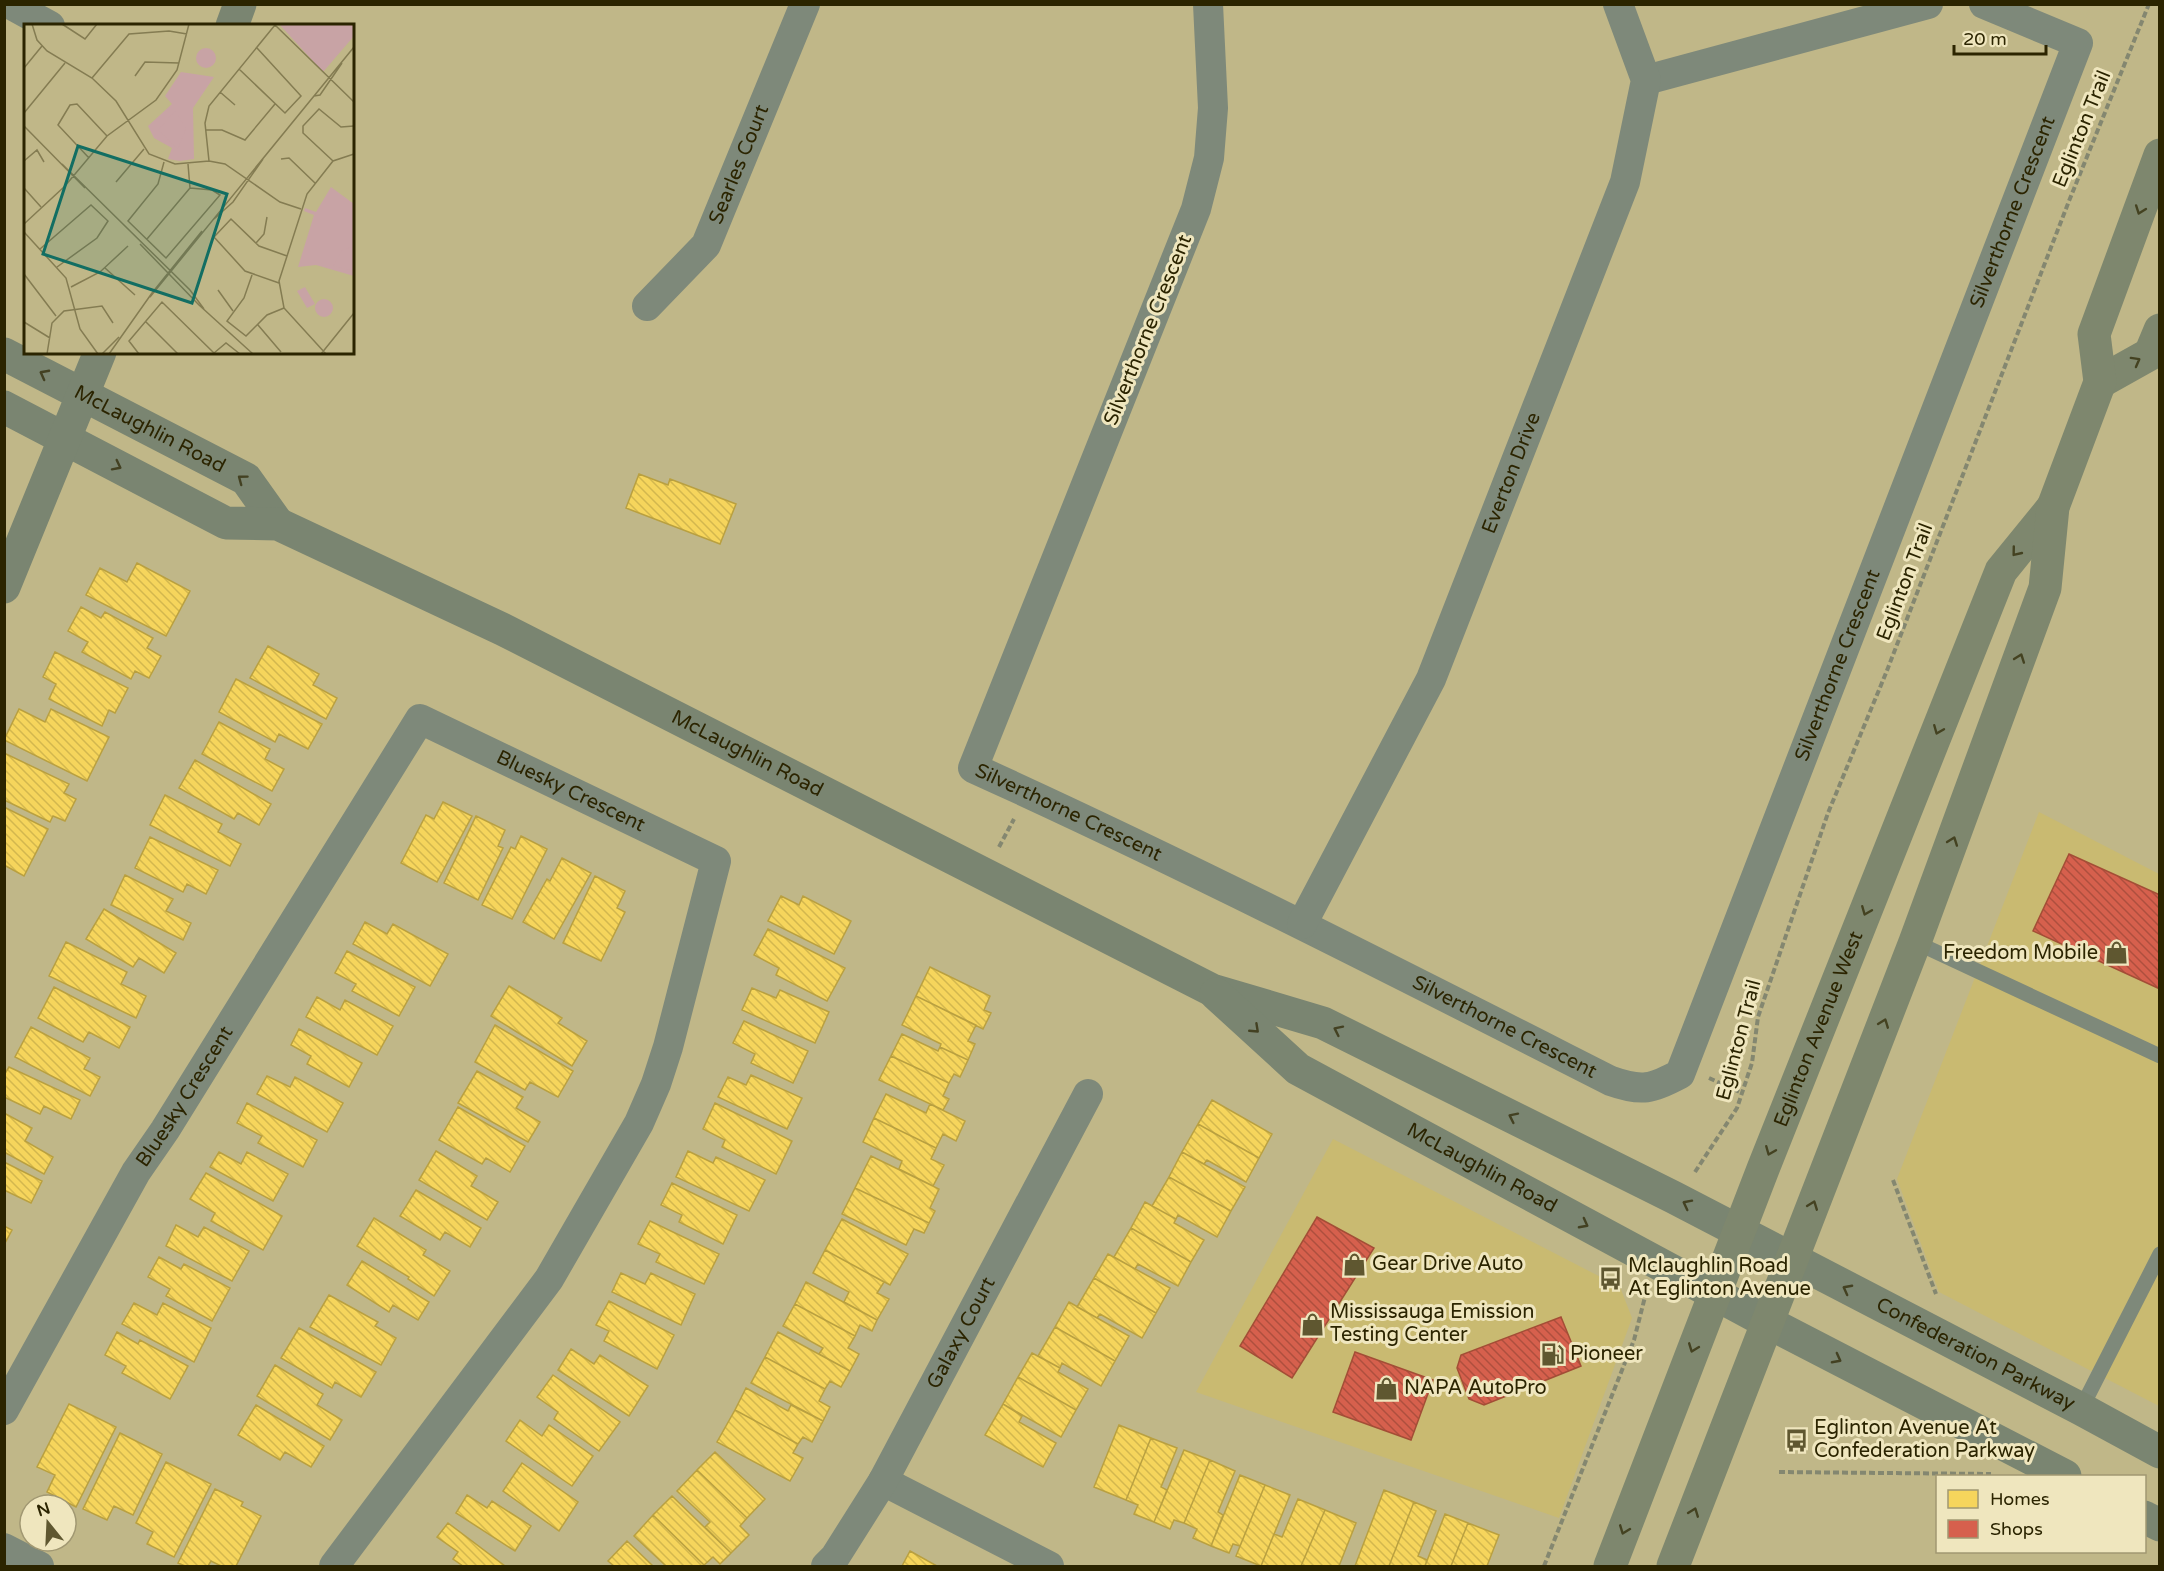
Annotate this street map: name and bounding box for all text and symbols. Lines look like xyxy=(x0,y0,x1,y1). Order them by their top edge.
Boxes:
scale bar xyxy=(1954,18,2046,56)
inset map xyxy=(24,24,354,354)
text: 20 m xyxy=(1963,28,2007,50)
street label: Eglinton Trail xyxy=(2048,67,2116,191)
street label: Searles Court xyxy=(704,101,774,228)
street label: Silverthorne Crescent xyxy=(1965,112,2061,311)
one-way arrow xyxy=(2135,204,2147,215)
street label: Silverthorne Crescent xyxy=(1099,231,1197,429)
one-way arrow xyxy=(2130,357,2141,369)
one-way arrow xyxy=(39,370,50,381)
street label: McLaughlin Road xyxy=(70,380,229,478)
street label: Everton Drive xyxy=(1477,409,1546,537)
one-way arrow xyxy=(111,459,121,470)
one-way arrow xyxy=(237,475,248,486)
street label: Eglinton Trail xyxy=(1872,520,1938,644)
one-way arrow xyxy=(2013,545,2024,556)
street label: Silverthorne Crescent xyxy=(1790,566,1886,765)
one-way arrow xyxy=(2012,653,2025,664)
street label: McLaughlin Road xyxy=(667,705,827,802)
one-way arrow xyxy=(1933,724,1945,735)
street label: Bluesky Crescent xyxy=(492,745,649,837)
street label: Silverthorne Crescent xyxy=(971,759,1166,867)
one-way arrow xyxy=(1945,836,1958,847)
one-way arrow xyxy=(1861,905,1873,916)
street label: Eglinton Avenue West xyxy=(1769,927,1869,1131)
shop icon: Freedom Mobile xyxy=(2103,940,2129,966)
place label: Freedom Mobile xyxy=(1943,941,2098,965)
street label: Silverthorne Crescent xyxy=(1408,970,1601,1084)
street label: Eglinton Trail xyxy=(1711,977,1767,1103)
one-way arrow xyxy=(1877,1018,1889,1029)
street label: Bluesky Crescent xyxy=(131,1021,239,1172)
one-way arrow xyxy=(1248,1022,1258,1033)
one-way arrow xyxy=(1333,1026,1344,1038)
one-way arrow xyxy=(1508,1113,1519,1125)
street label: McLaughlin Road xyxy=(1403,1118,1561,1218)
one-way arrow xyxy=(1765,1144,1777,1155)
one-way arrow xyxy=(1682,1200,1693,1212)
one-way arrow xyxy=(1806,1200,1818,1211)
one-way arrow xyxy=(1578,1217,1588,1228)
shop icon: Gear Drive Auto xyxy=(1341,1251,1367,1277)
place label: Gear Drive Auto xyxy=(1372,1252,1524,1276)
place label: Mclaughlin Road At Eglinton Avenue xyxy=(1628,1254,1811,1301)
bus stop icon: Mclaughlin Road At Eglinton Avenue xyxy=(1597,1265,1623,1291)
street label: Galaxy Court xyxy=(922,1273,1001,1393)
one-way arrow xyxy=(1843,1285,1854,1296)
street label: Confederation Parkway xyxy=(1872,1293,2079,1416)
place label: Mississauga Emission Testing Center xyxy=(1330,1300,1534,1347)
shop icon: Mississauga Emission Testing Center xyxy=(1299,1311,1325,1337)
fuel station icon: Pioneer xyxy=(1539,1341,1565,1367)
place label: Pioneer xyxy=(1570,1342,1643,1366)
one-way arrow xyxy=(1688,1343,1701,1353)
one-way arrow xyxy=(1831,1352,1842,1363)
shop icon: NAPA AutoPro xyxy=(1373,1375,1399,1401)
place label: NAPA AutoPro xyxy=(1404,1376,1547,1400)
place label: Eglinton Avenue At Confederation Parkway xyxy=(1814,1416,2035,1463)
bus stop icon: Eglinton Avenue At Confederation Parkway xyxy=(1783,1427,1809,1453)
legend xyxy=(1936,1475,2146,1553)
text: Homes xyxy=(1990,1488,2050,1510)
north arrow xyxy=(18,1493,78,1553)
text: N xyxy=(34,1498,53,1521)
one-way arrow xyxy=(1686,1507,1699,1518)
text: Shops xyxy=(1990,1518,2043,1540)
one-way arrow xyxy=(1618,1525,1631,1535)

